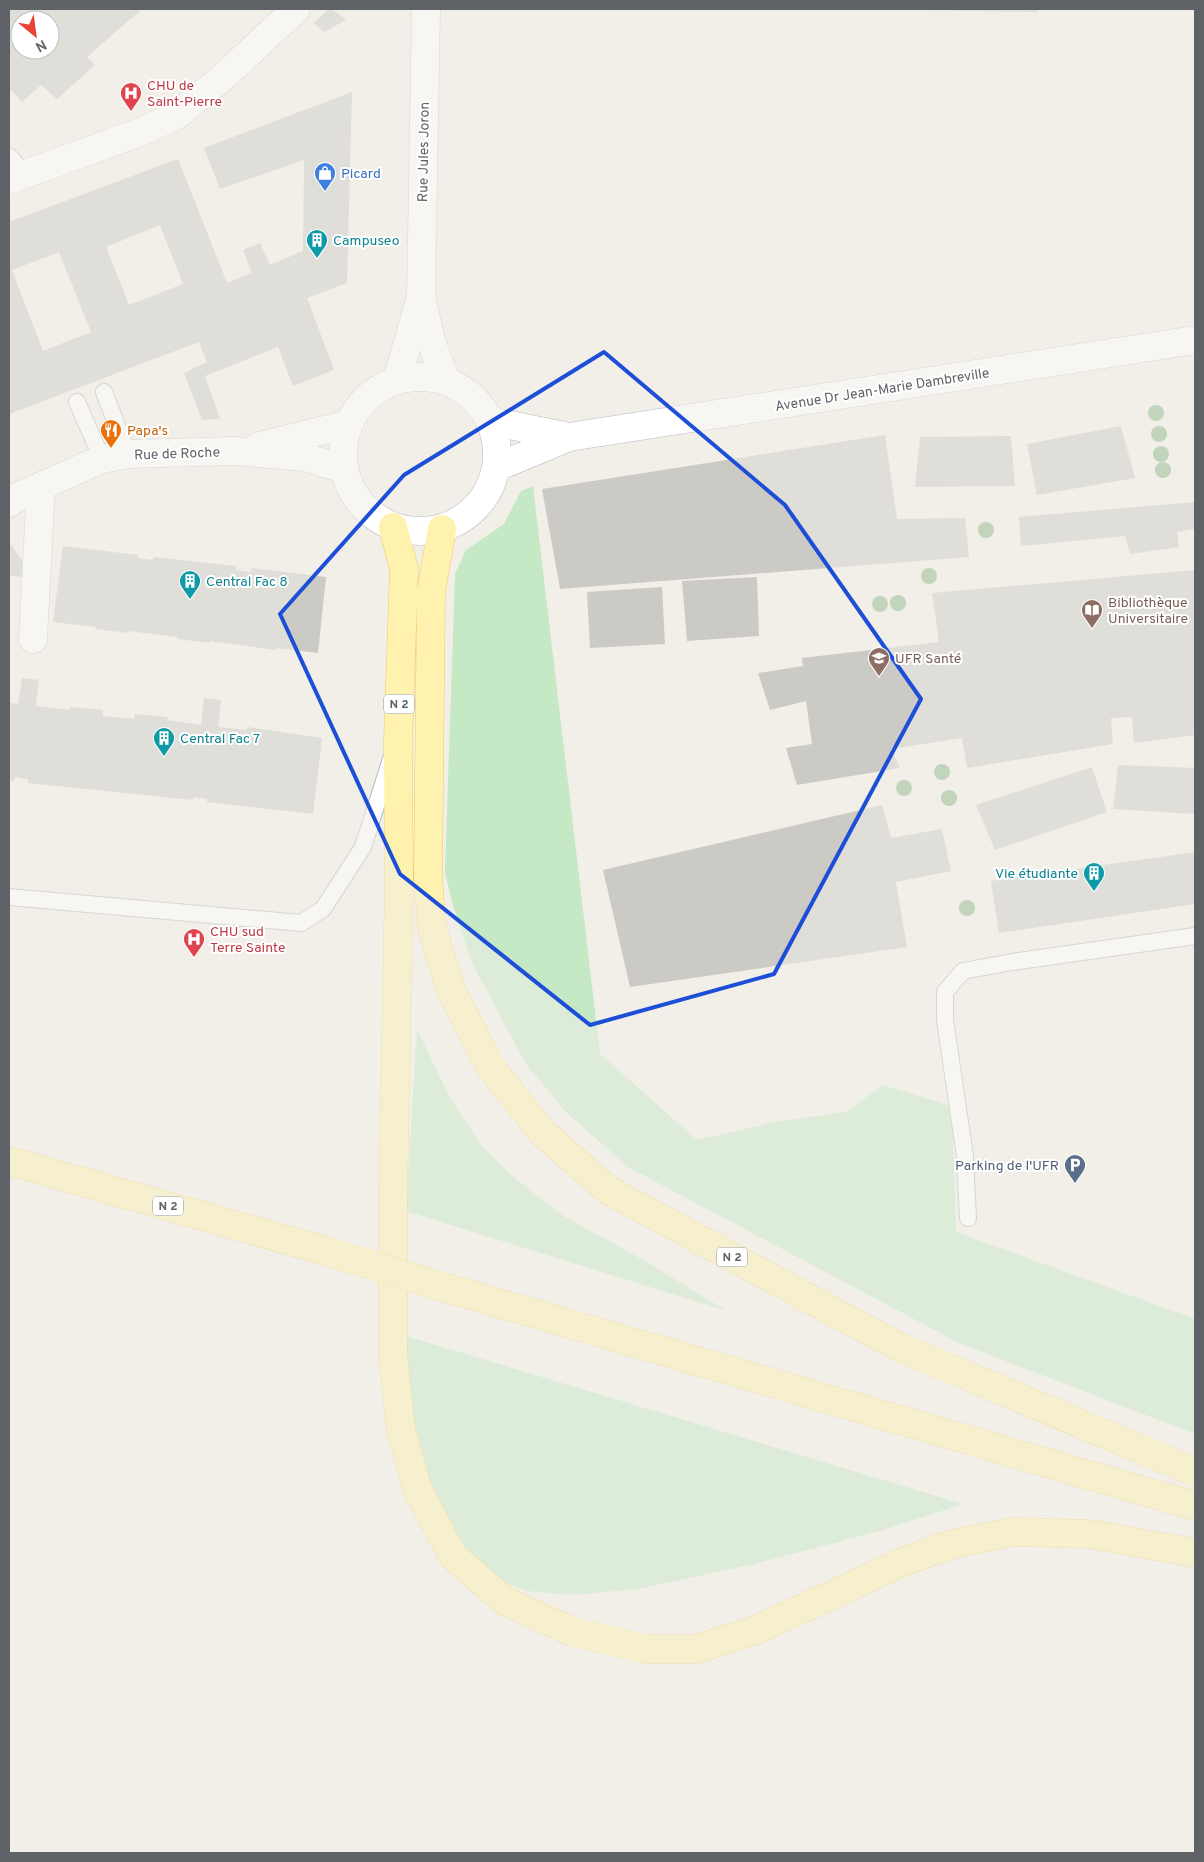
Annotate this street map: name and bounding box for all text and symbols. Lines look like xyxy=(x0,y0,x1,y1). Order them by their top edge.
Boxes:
north arrow xyxy=(10,10,60,60)
text: N xyxy=(32,35,49,55)
place label: CHU de Saint-Pierre xyxy=(147,78,222,111)
hospital icon: CHU de Saint-Pierre xyxy=(119,81,143,112)
street label: Rue Jules Joron xyxy=(415,102,434,202)
shop icon: Picard xyxy=(313,161,337,192)
place label: Picard xyxy=(341,166,381,183)
building icon: Campuseo xyxy=(305,228,329,259)
place label: Campuseo xyxy=(333,233,400,250)
street label: Avenue Dr Jean-Marie Dambreville xyxy=(774,365,991,416)
restaurant icon: Papa's xyxy=(99,418,123,449)
place label: Papa's xyxy=(127,423,168,440)
street label: Rue de Roche xyxy=(134,445,220,464)
building icon: Central Fac 8 xyxy=(178,569,202,600)
place label: Central Fac 8 xyxy=(206,574,288,591)
place label: Bibliothèque Universitaire xyxy=(1108,595,1188,628)
library icon: Bibliothèque Universitaire xyxy=(1080,598,1104,629)
school or university icon: UFR Santé xyxy=(867,646,891,677)
place label: UFR Santé xyxy=(895,651,961,668)
road number: N 2 xyxy=(384,694,414,714)
building icon: Central Fac 7 xyxy=(152,726,176,757)
place label: Central Fac 7 xyxy=(180,731,260,748)
building icon: Vie étudiante xyxy=(1082,861,1106,892)
place label: Vie étudiante xyxy=(995,866,1078,883)
place label: CHU sud Terre Sainte xyxy=(210,924,286,957)
hospital icon: CHU sud Terre Sainte xyxy=(182,927,206,958)
parking icon: Parking de l'UFR xyxy=(1063,1153,1087,1184)
place label: Parking de l'UFR xyxy=(955,1158,1059,1175)
road number: N 2 xyxy=(153,1196,183,1216)
road number: N 2 xyxy=(717,1248,747,1266)

